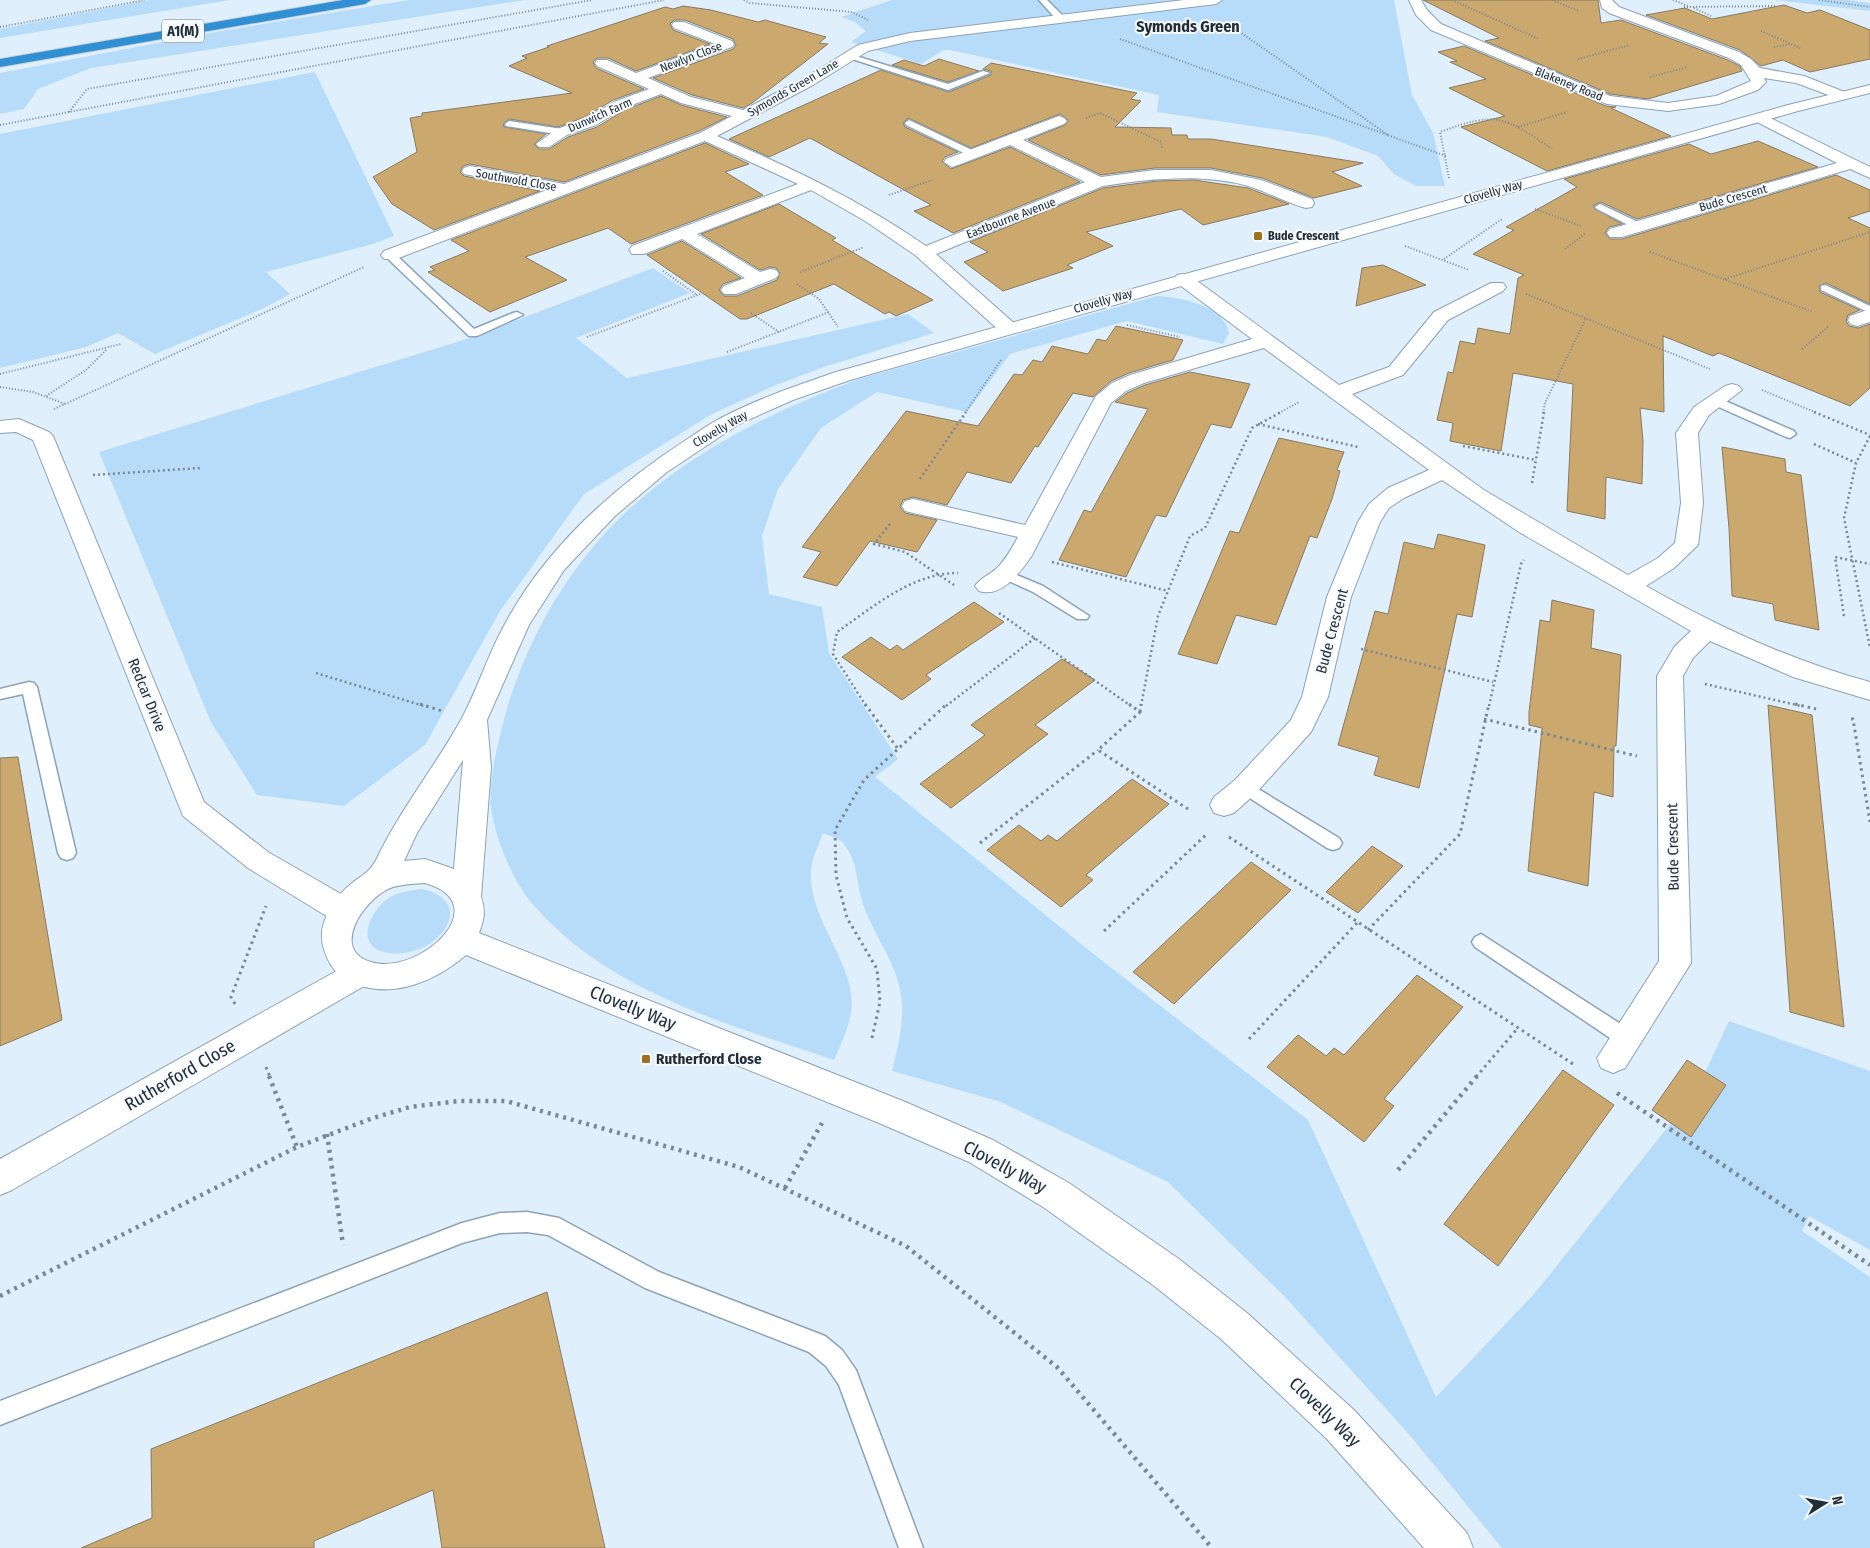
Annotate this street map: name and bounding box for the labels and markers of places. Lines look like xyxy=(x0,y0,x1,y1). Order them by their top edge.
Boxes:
place label: Bude Crescent xyxy=(1268,229,1340,243)
marker: Bude Crescent xyxy=(1252,230,1264,242)
place label: Rutherford Close xyxy=(656,1050,762,1068)
marker: Rutherford Close xyxy=(640,1053,652,1065)

